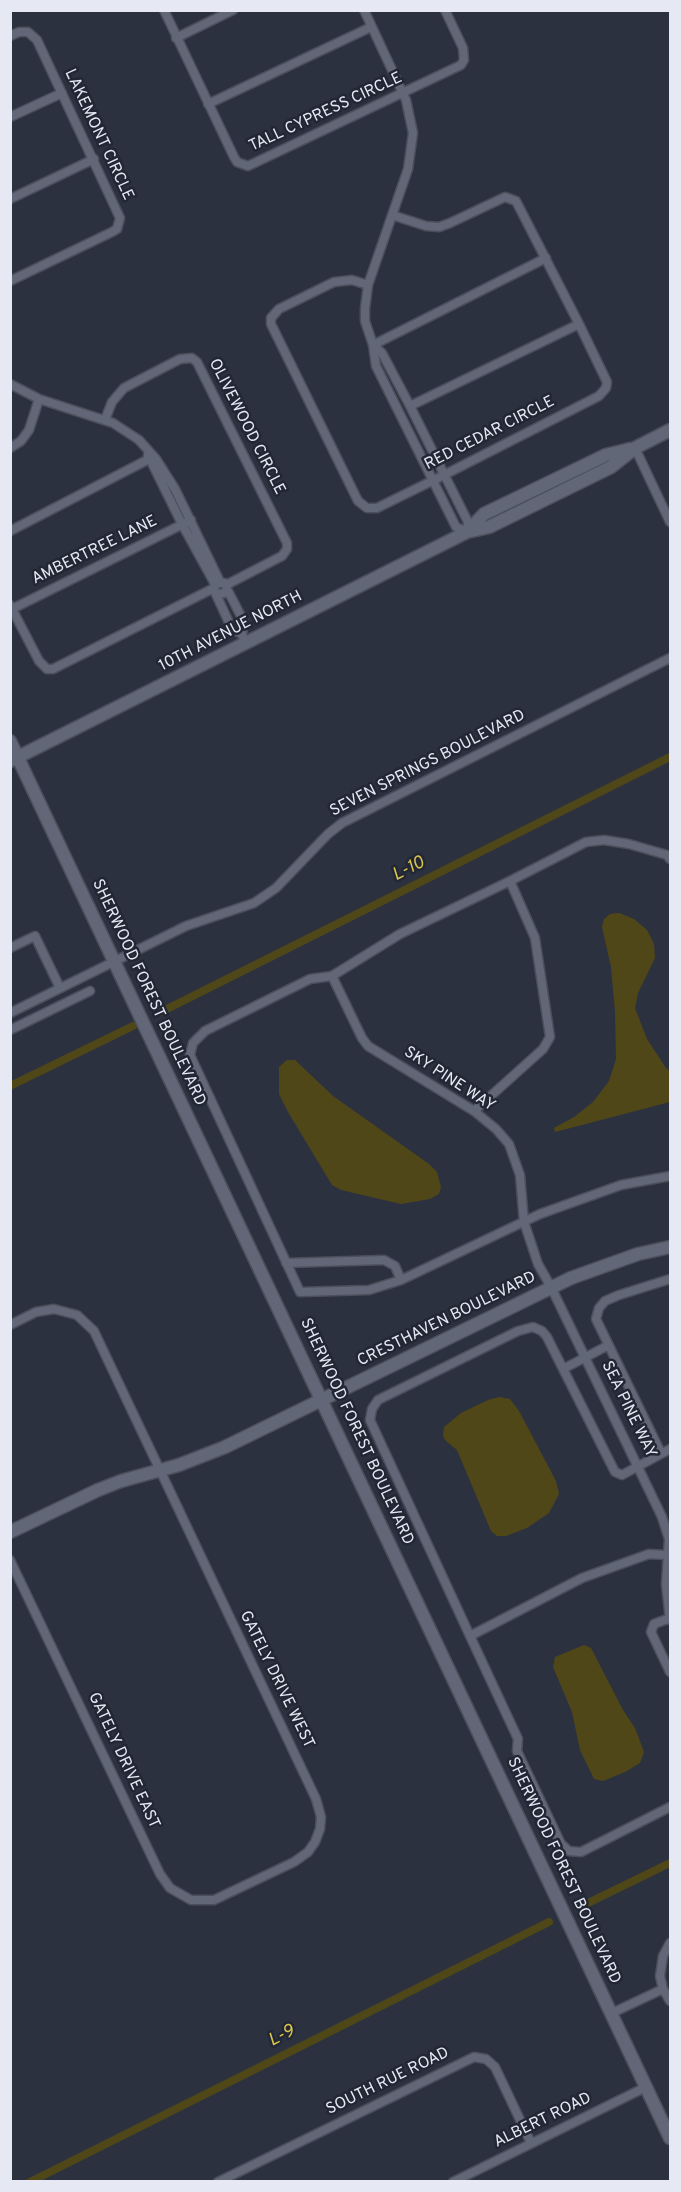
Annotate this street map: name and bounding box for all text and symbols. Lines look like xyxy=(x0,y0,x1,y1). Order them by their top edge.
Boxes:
street label: LAKEMONT CIRCLE xyxy=(59,66,137,204)
street label: TALL CYPRESS CIRCLE xyxy=(246,69,406,157)
street label: OLIVEWOOD CIRCLE xyxy=(203,356,289,498)
street label: RED CEDAR CIRCLE xyxy=(422,393,558,475)
street label: AMBERTREE LANE xyxy=(29,512,161,590)
street label: 10TH AVENUE NORTH xyxy=(156,587,306,677)
street label: SEVEN SPRINGS BOULEVARD xyxy=(327,706,529,822)
water label: L-10 xyxy=(389,853,429,887)
street label: SHERWOOD FOREST BOULEVARD xyxy=(87,877,209,1109)
street label: SKY PINE WAY xyxy=(400,1043,498,1117)
street label: CRESTHAVEN BOULEVARD xyxy=(355,1268,539,1372)
street label: SHERWOOD FOREST BOULEVARD xyxy=(295,1316,417,1548)
street label: SEA PINE WAY xyxy=(596,1358,660,1462)
street label: GATELY DRIVE WEST xyxy=(234,1608,318,1752)
street label: GATELY DRIVE EAST xyxy=(83,1690,163,1832)
street label: SHERWOOD FOREST BOULEVARD xyxy=(502,1755,624,1987)
water label: L-9 xyxy=(265,2021,299,2053)
street label: SOUTH RUE ROAD xyxy=(323,2044,453,2120)
street label: ALBERT ROAD xyxy=(491,2089,595,2153)

